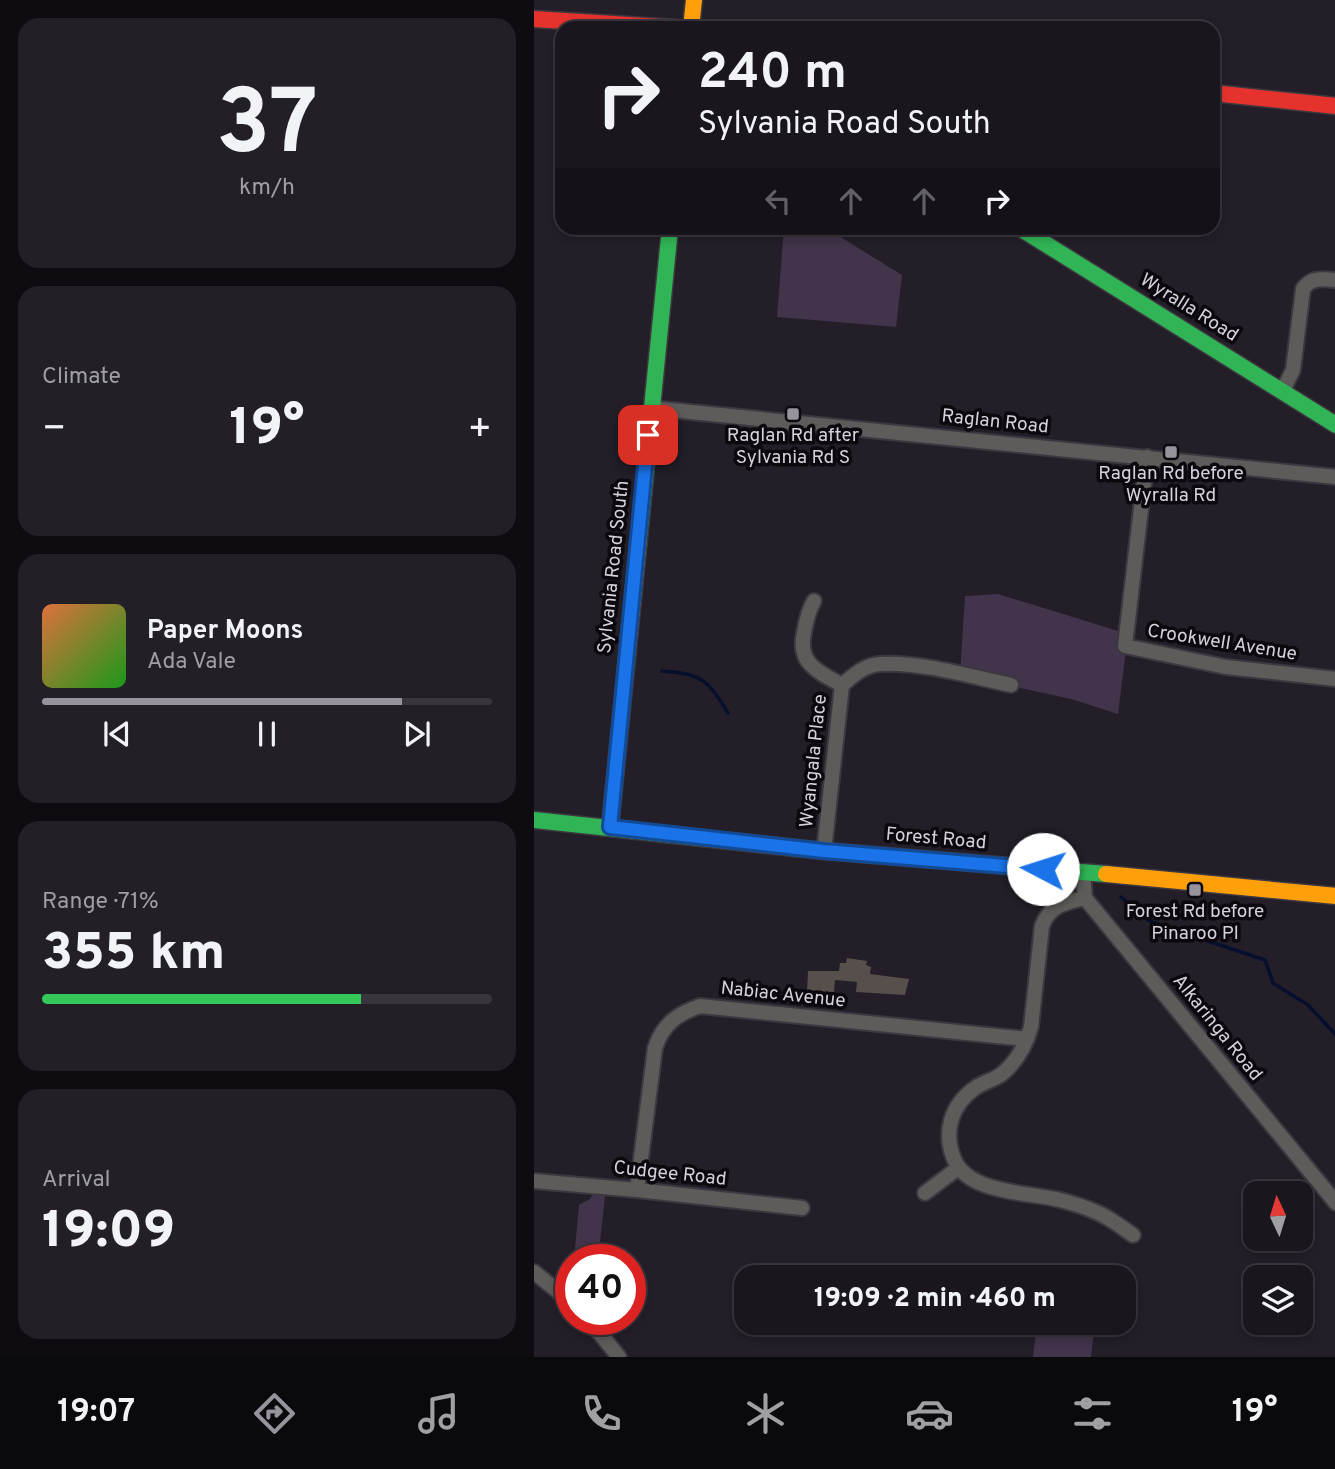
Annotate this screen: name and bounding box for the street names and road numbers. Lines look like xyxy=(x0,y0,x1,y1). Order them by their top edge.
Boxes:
street label: Wyralla Road xyxy=(1135,268,1243,348)
street label: Raglan Road xyxy=(940,404,1050,440)
street label: Sylvania Road South xyxy=(593,479,635,655)
street label: Crookwell Avenue xyxy=(1145,619,1299,667)
street label: Wyangala Place xyxy=(795,693,833,829)
street label: Forest Road xyxy=(885,823,987,855)
street label: Alkaringa Road xyxy=(1167,970,1267,1086)
street label: Nabiac Avenue xyxy=(719,977,847,1013)
street label: Cudgee Road xyxy=(612,1156,728,1192)

